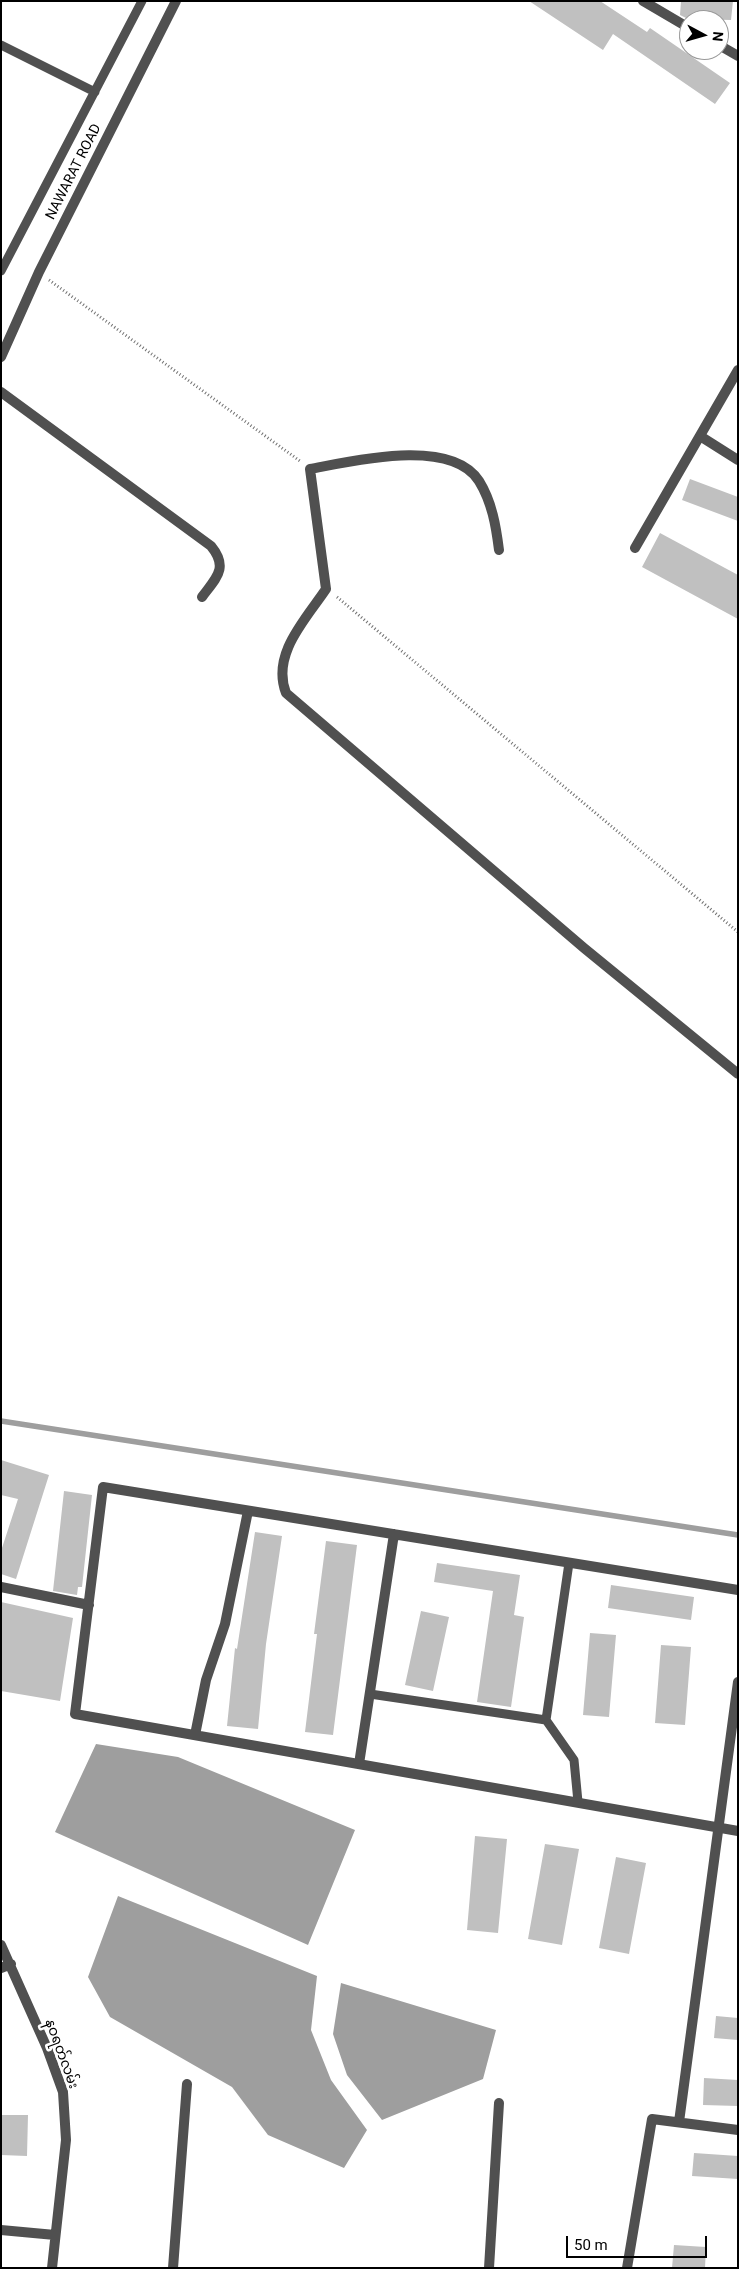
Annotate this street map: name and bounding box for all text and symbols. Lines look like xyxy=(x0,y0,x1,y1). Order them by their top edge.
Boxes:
north arrow xyxy=(679,10,729,60)
text: N xyxy=(709,31,726,42)
street label: NAWARAT ROAD xyxy=(43,121,105,223)
street label: နဝရတ်လမ်း xyxy=(41,2017,81,2091)
scale bar xyxy=(569,2226,710,2258)
text: 50 m xyxy=(574,2236,608,2254)

